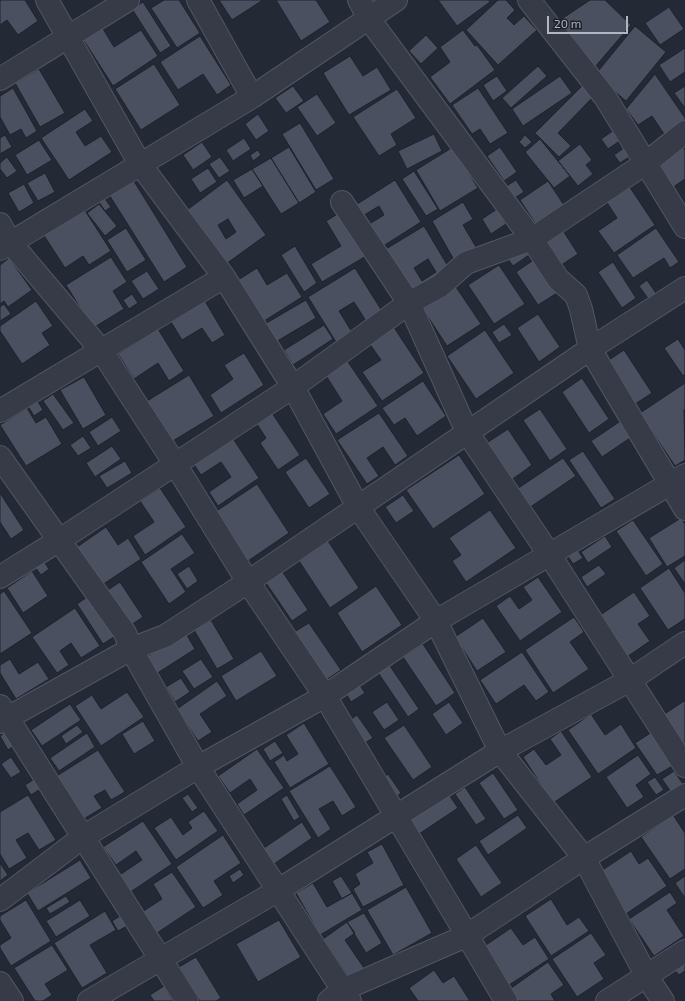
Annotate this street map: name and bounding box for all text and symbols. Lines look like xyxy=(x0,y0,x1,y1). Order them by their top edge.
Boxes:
scale bar xyxy=(549,8,630,34)
text: 20 m xyxy=(554,16,581,30)

